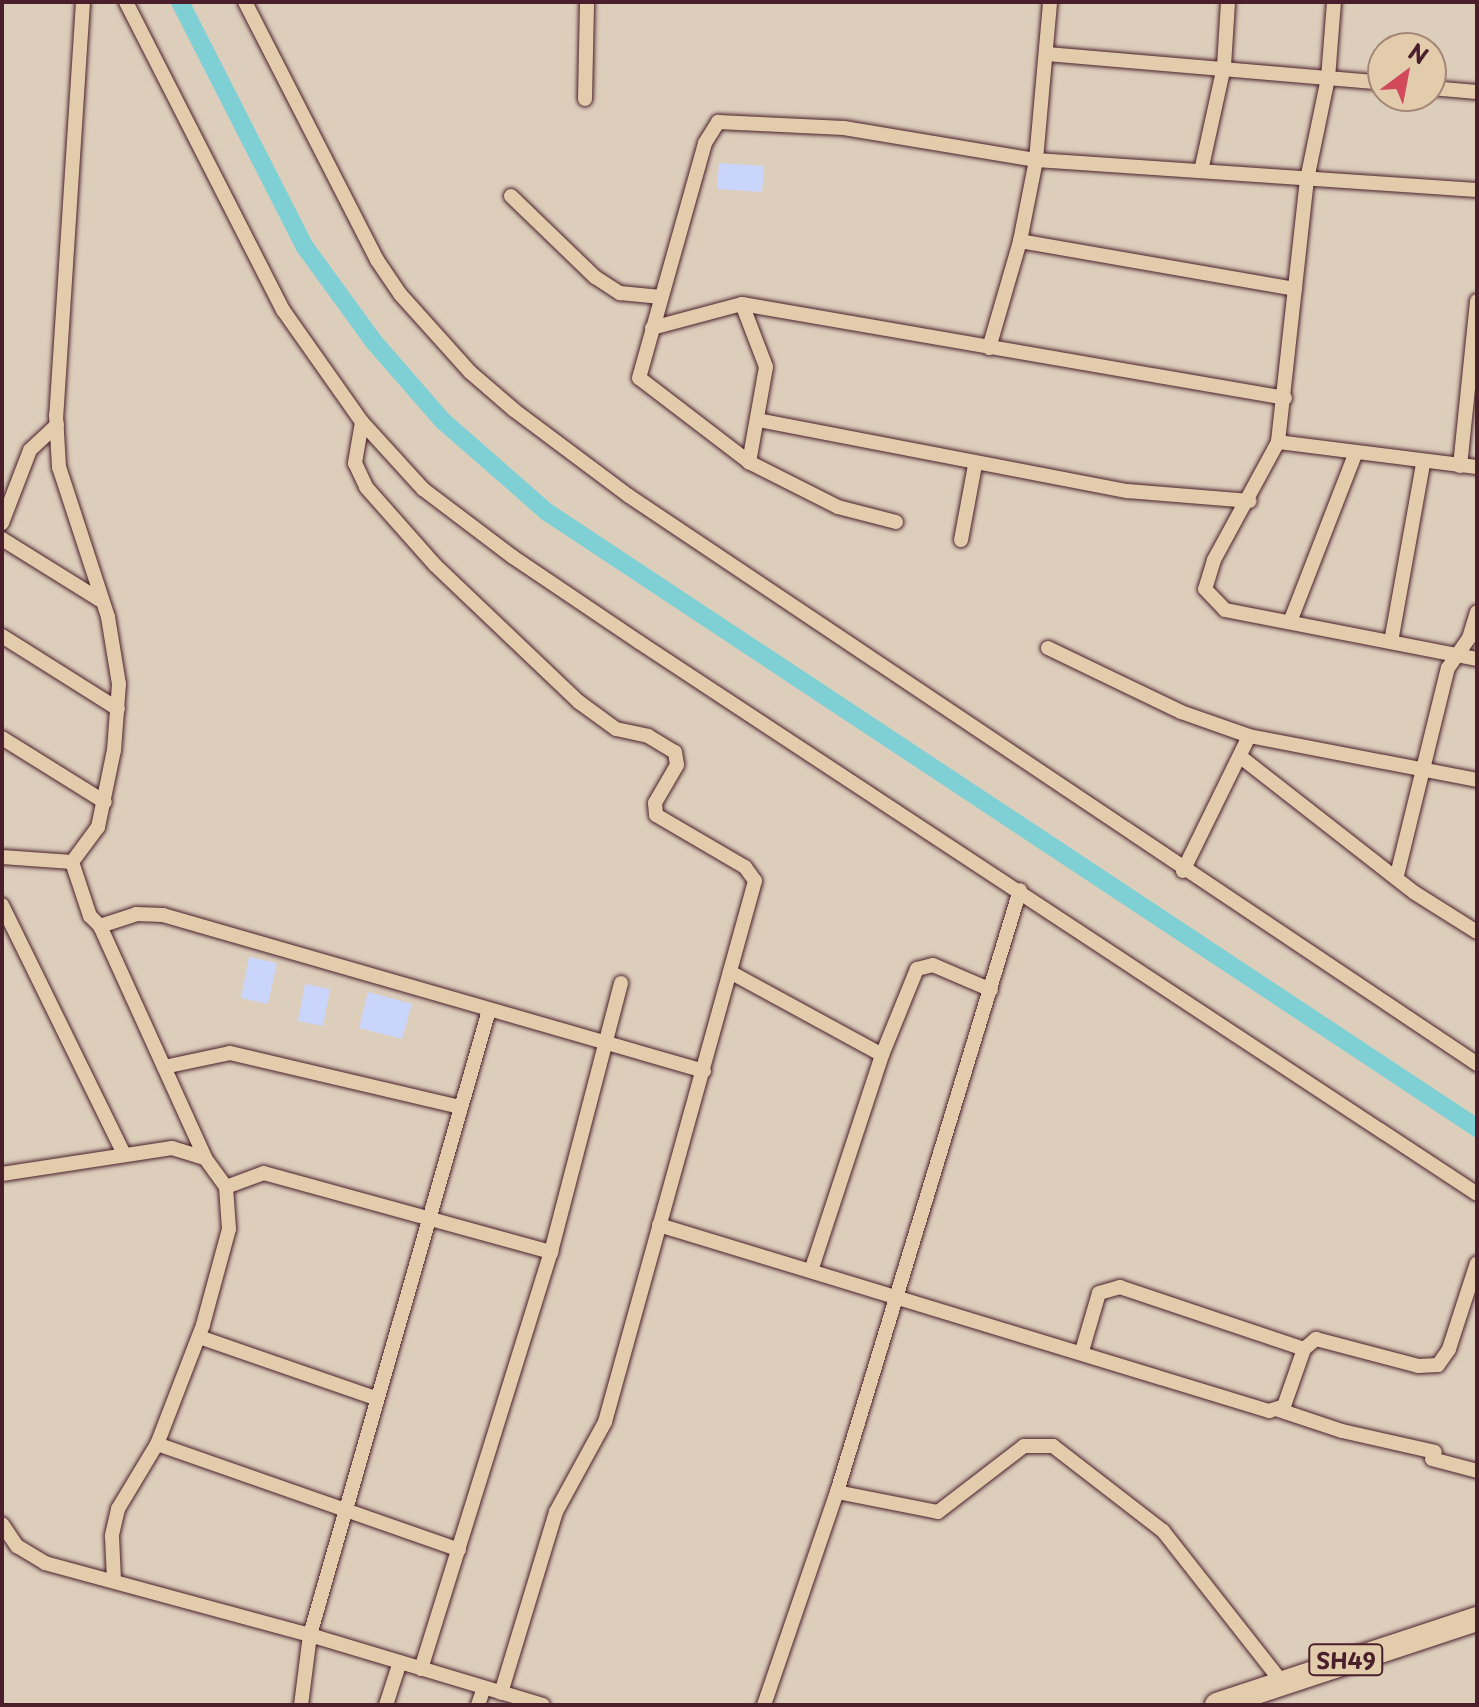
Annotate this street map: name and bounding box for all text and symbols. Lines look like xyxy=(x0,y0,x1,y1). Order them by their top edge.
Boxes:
north arrow xyxy=(1367,32,1447,112)
text: N xyxy=(1403,34,1435,72)
road number: SH49 xyxy=(1308,1642,1384,1678)

